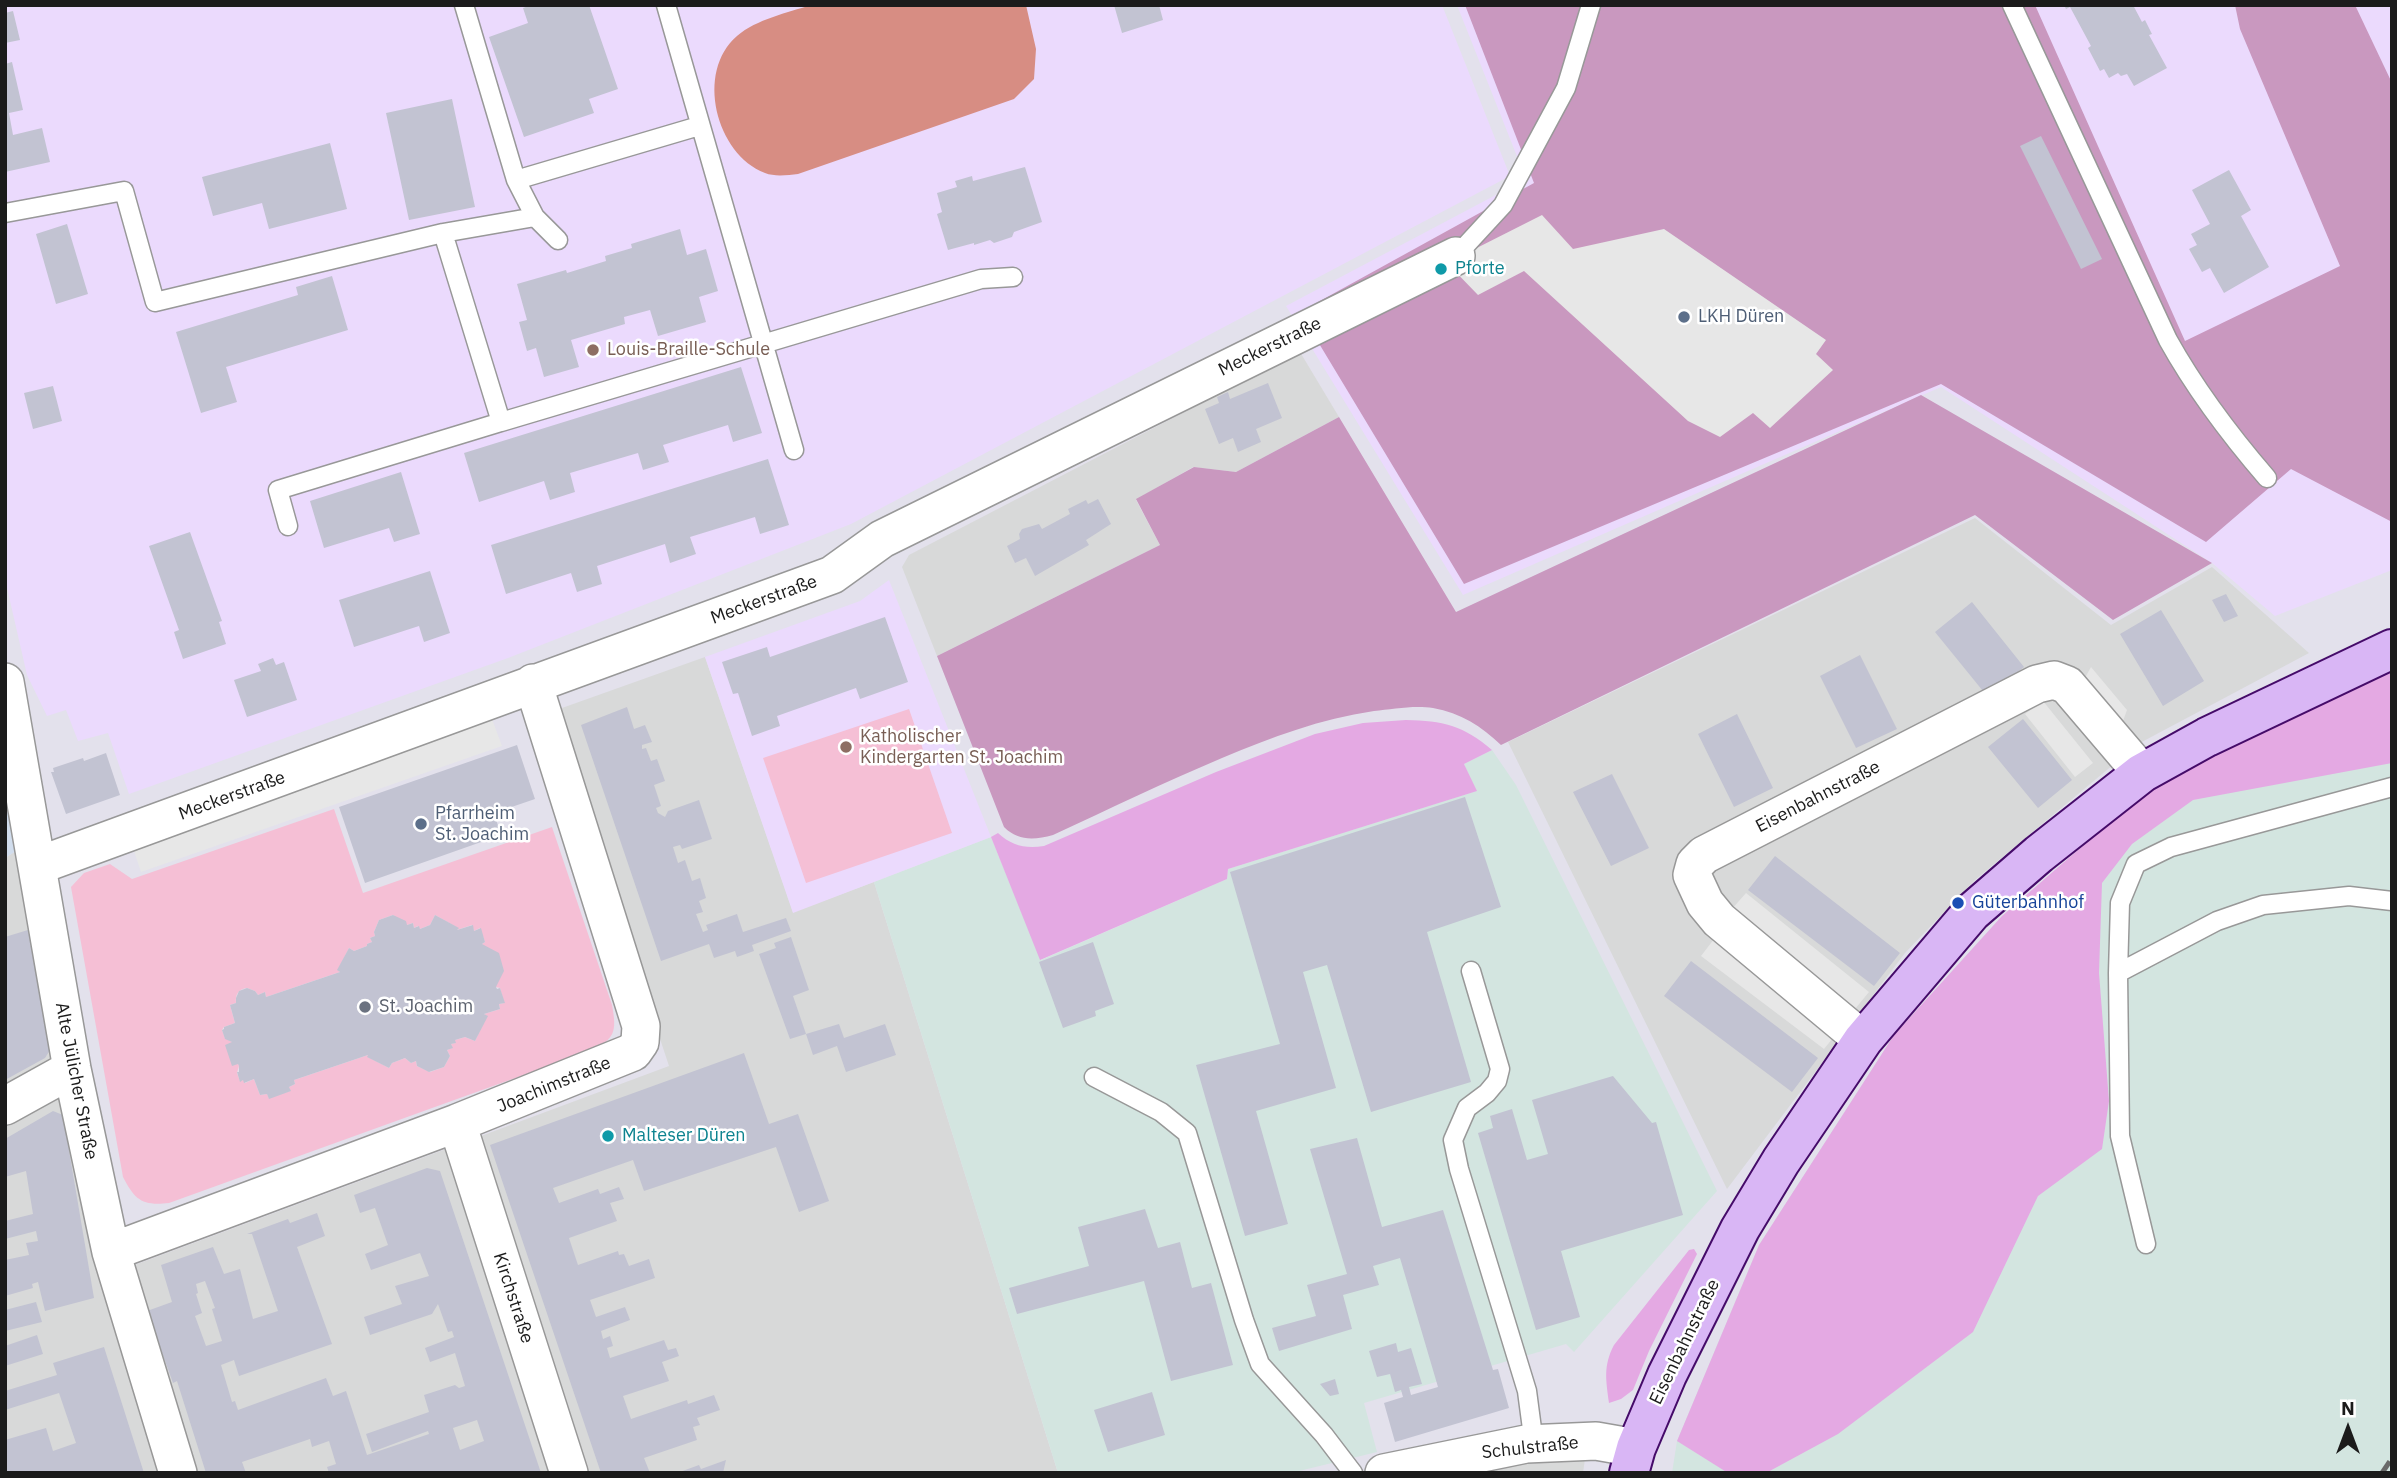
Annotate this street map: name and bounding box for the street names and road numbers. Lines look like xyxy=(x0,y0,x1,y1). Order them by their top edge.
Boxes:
street label: Meckerstraße xyxy=(1215,313,1325,381)
street label: Meckerstraße xyxy=(708,571,820,629)
street label: Eisenbahnstraße xyxy=(1752,756,1884,838)
street label: Meckerstraße xyxy=(176,767,288,825)
street label: Alte Jülicher Straße xyxy=(50,1000,102,1162)
street label: Joachimstraße xyxy=(494,1052,614,1118)
street label: Kirchstraße xyxy=(488,1250,538,1346)
street label: Eisenbahnstraße xyxy=(1645,1276,1725,1408)
street label: Schulstraße xyxy=(1480,1432,1580,1464)

